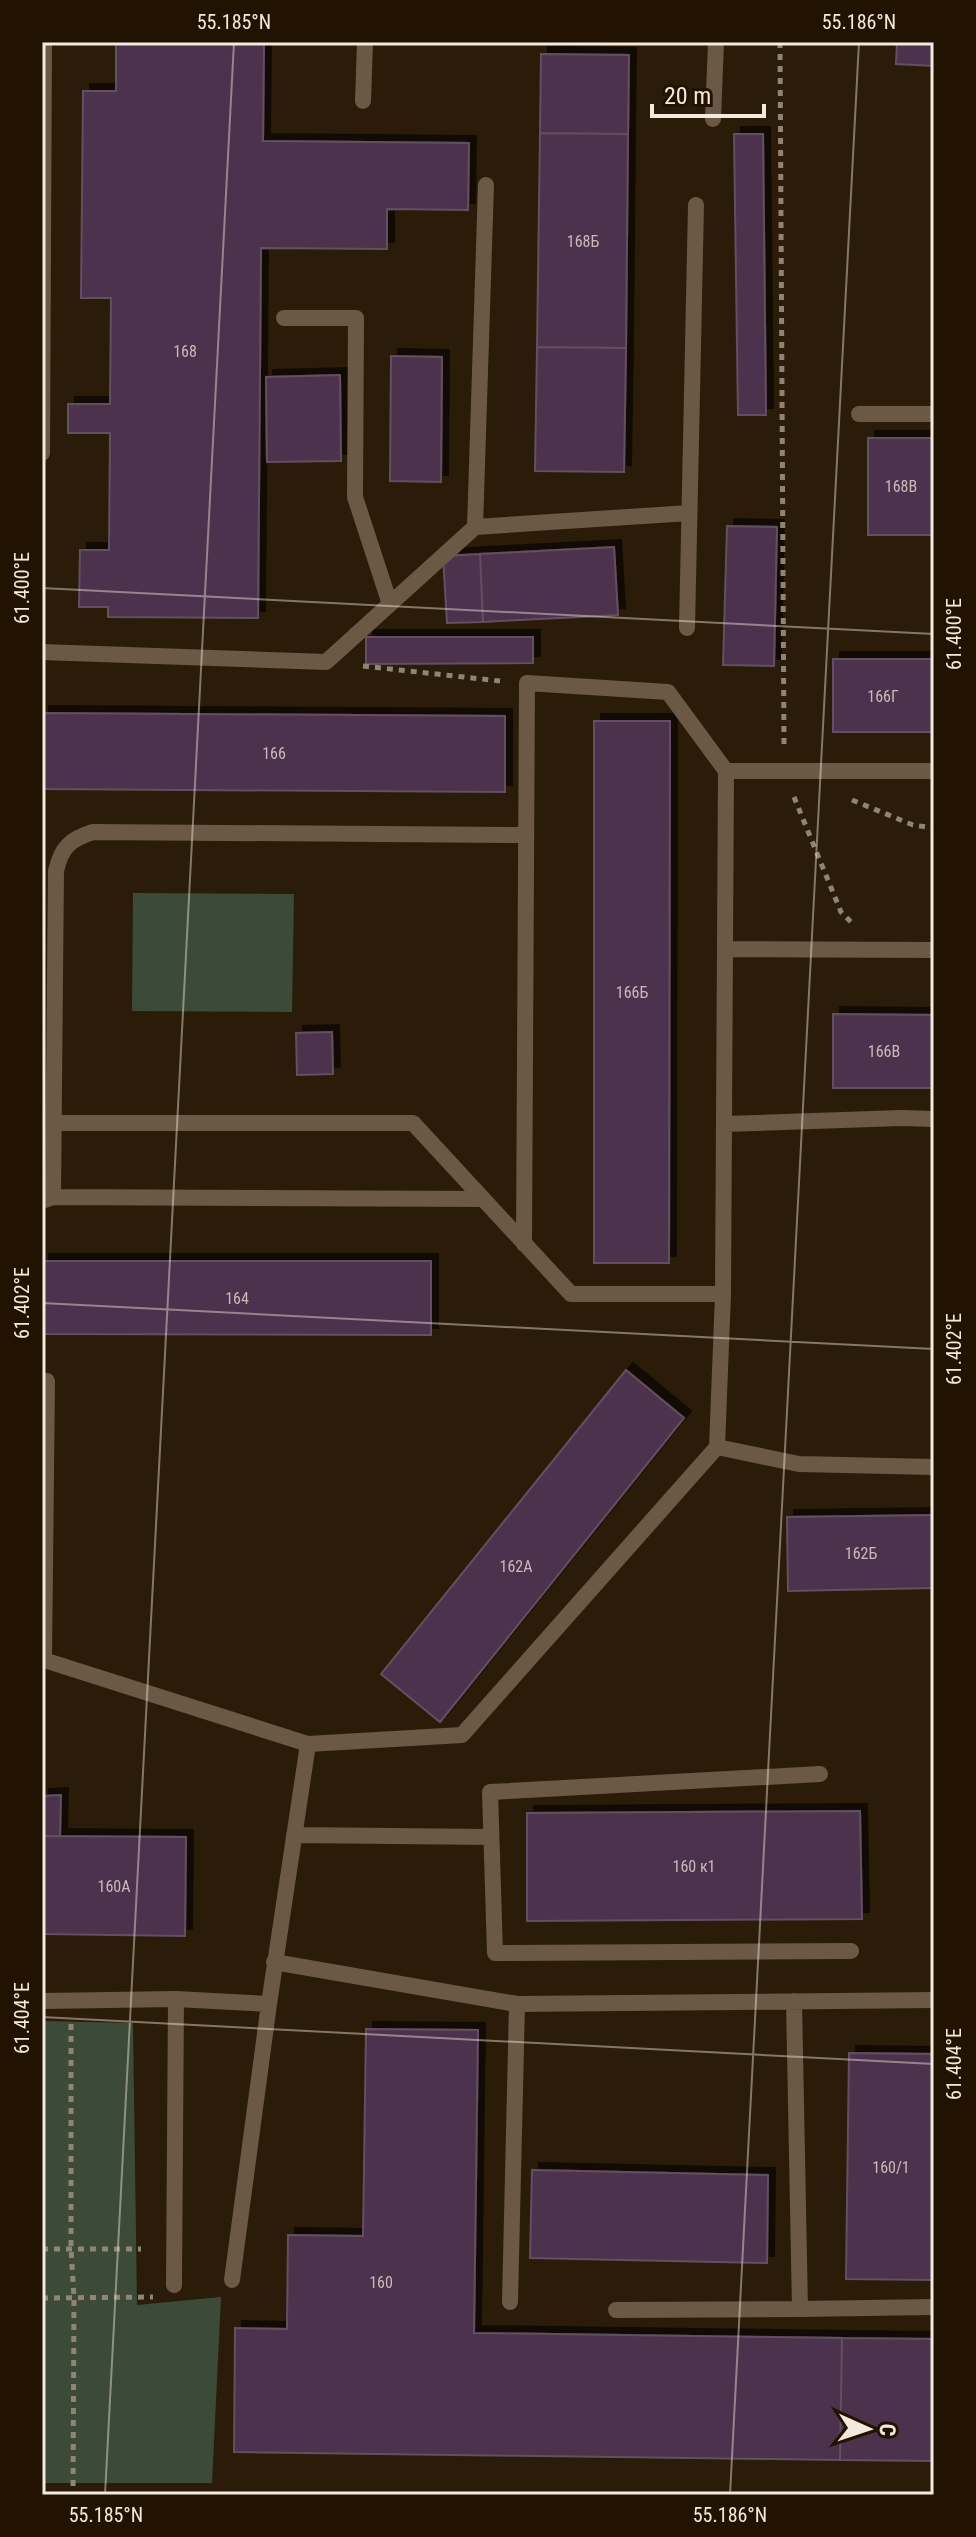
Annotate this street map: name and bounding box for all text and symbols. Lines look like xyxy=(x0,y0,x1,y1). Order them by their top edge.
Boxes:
text: 55.185°N xyxy=(197,10,271,34)
text: 55.186°N xyxy=(822,10,896,34)
scale bar xyxy=(652,68,764,118)
text: 20 m xyxy=(664,82,711,110)
house number: 168Б xyxy=(567,232,599,251)
house number: 168 xyxy=(173,342,197,361)
house number: 168В xyxy=(885,477,917,496)
text: 61.400°E xyxy=(10,552,34,624)
text: 61.400°E xyxy=(942,598,966,670)
house number: 166Г xyxy=(867,687,899,706)
house number: 166 xyxy=(262,744,286,763)
house number: 166Б xyxy=(616,983,648,1002)
house number: 166В xyxy=(868,1042,900,1061)
text: 61.402°E xyxy=(10,1267,34,1339)
house number: 164 xyxy=(225,1289,249,1308)
text: 61.402°E xyxy=(942,1313,966,1385)
house number: 162Б xyxy=(845,1544,877,1563)
house number: 162А xyxy=(500,1557,532,1576)
house number: 160 к1 xyxy=(673,1857,715,1876)
house number: 160А xyxy=(98,1877,130,1896)
text: 61.404°E xyxy=(10,1982,34,2054)
text: 61.404°E xyxy=(942,2028,966,2100)
house number: 160/1 xyxy=(872,2158,910,2177)
house number: 160 xyxy=(369,2273,393,2292)
north arrow xyxy=(828,2389,908,2469)
text: С xyxy=(875,2423,900,2437)
text: 55.185°N xyxy=(69,2503,143,2527)
text: 55.186°N xyxy=(693,2503,767,2527)

